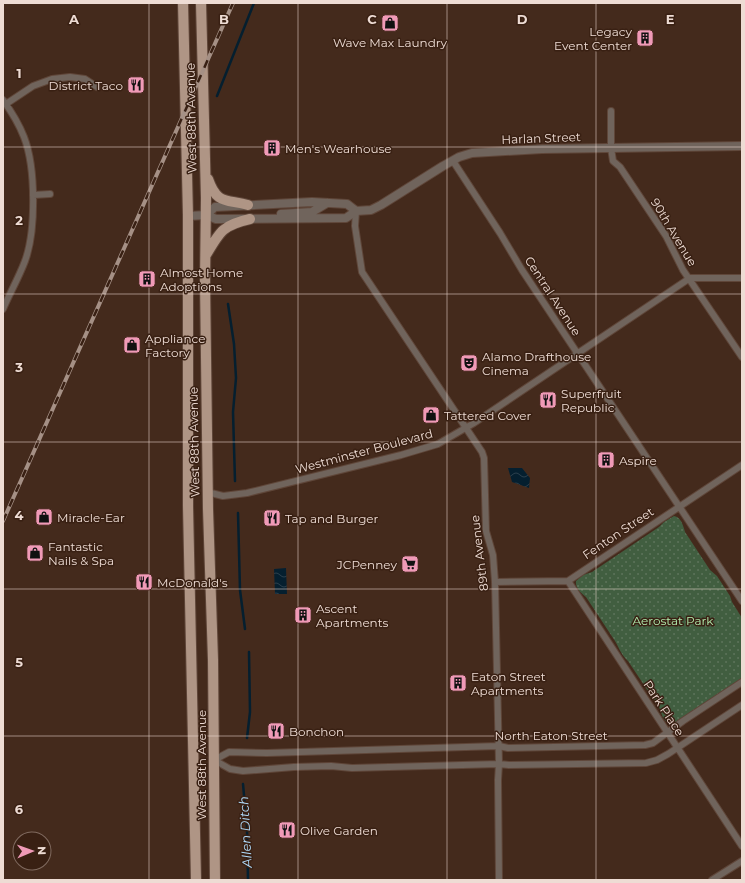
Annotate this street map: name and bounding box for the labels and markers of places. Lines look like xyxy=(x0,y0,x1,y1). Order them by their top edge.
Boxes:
shop icon: Wave Max Laundry xyxy=(380,13,400,33)
place label: Legacy Event Center xyxy=(554,24,632,53)
building icon: Legacy Event Center xyxy=(635,28,655,48)
place label: Wave Max Laundry xyxy=(333,35,448,50)
restaurant icon: District Taco xyxy=(126,75,146,95)
place label: District Taco xyxy=(49,78,123,93)
building icon: Men's Wearhouse xyxy=(262,138,282,158)
place label: Men's Wearhouse xyxy=(285,141,392,156)
place label: Almost Home Adoptions xyxy=(160,265,243,294)
building icon: Almost Home Adoptions xyxy=(137,269,157,289)
place label: Appliance Factory xyxy=(145,331,205,360)
shop icon: Appliance Factory xyxy=(122,335,142,355)
place label: Alamo Drafthouse Cinema xyxy=(482,349,591,378)
theatre icon: Alamo Drafthouse Cinema xyxy=(459,353,479,373)
place label: Superfruit Republic xyxy=(561,386,622,415)
restaurant icon: Superfruit Republic xyxy=(538,390,558,410)
shop icon: Tattered Cover xyxy=(421,405,441,425)
place label: Tattered Cover xyxy=(444,408,532,423)
building icon: Aspire xyxy=(596,450,616,470)
place label: Aspire xyxy=(619,453,657,468)
shop icon: Miracle-Ear xyxy=(34,507,54,527)
restaurant icon: Tap and Burger xyxy=(262,508,282,528)
place label: Miracle-Ear xyxy=(57,510,125,525)
place label: Tap and Burger xyxy=(285,511,379,526)
place label: Fantastic Nails & Spa xyxy=(48,539,114,568)
shop icon: Fantastic Nails & Spa xyxy=(25,543,45,563)
supermarket icon: JCPenney xyxy=(400,554,420,574)
place label: JCPenney xyxy=(336,557,397,572)
restaurant icon: McDonald's xyxy=(134,572,154,592)
place label: McDonald's xyxy=(157,575,228,590)
place label: Ascent Apartments xyxy=(316,601,389,630)
building icon: Ascent Apartments xyxy=(293,605,313,625)
place label: Eaton Street Apartments xyxy=(471,669,546,698)
building icon: Eaton Street Apartments xyxy=(448,673,468,693)
restaurant icon: Bonchon xyxy=(266,721,286,741)
place label: Bonchon xyxy=(289,724,344,739)
restaurant icon: Olive Garden xyxy=(277,820,297,840)
place label: Olive Garden xyxy=(300,823,378,838)

